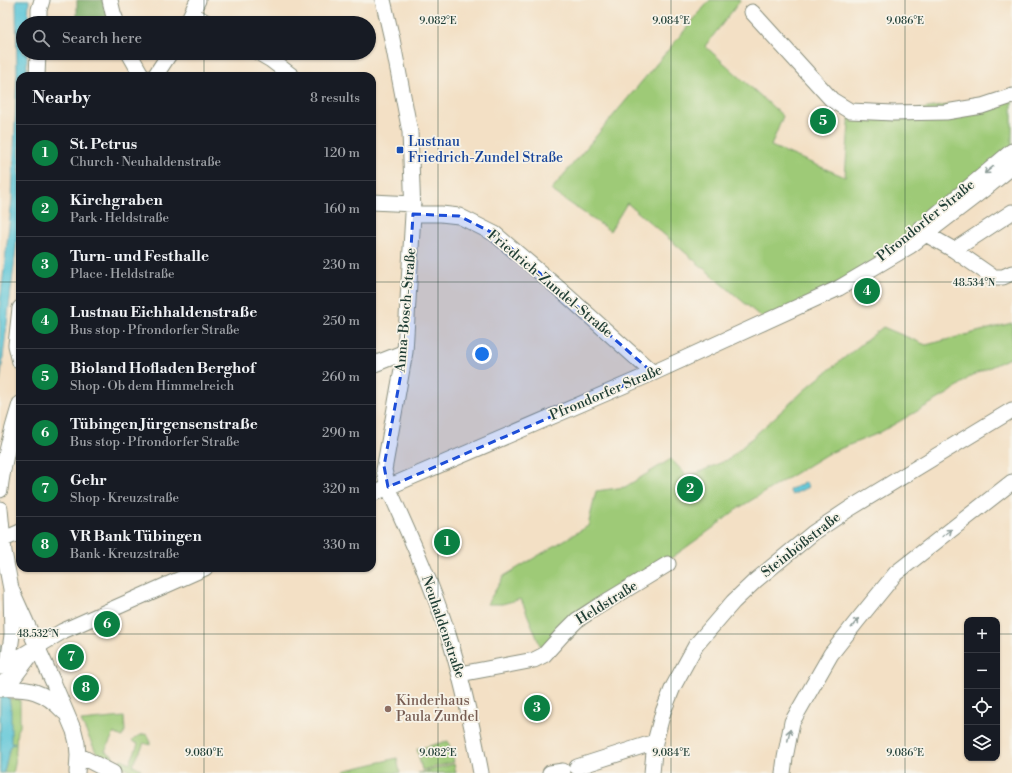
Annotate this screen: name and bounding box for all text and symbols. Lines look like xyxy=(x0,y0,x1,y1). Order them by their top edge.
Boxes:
text: 9.082°E xyxy=(419,15,457,27)
text: 9.084°E xyxy=(652,15,690,27)
text: 9.086°E xyxy=(886,15,924,27)
search box xyxy=(16,16,376,60)
icon: search xyxy=(30,27,52,49)
text: Search here xyxy=(62,29,142,48)
text: Nearby xyxy=(32,87,91,109)
text: 8 results xyxy=(310,90,360,106)
pin: 5 xyxy=(810,106,836,136)
place label: Lustnau Friedrich-Zundel Straße xyxy=(408,133,563,167)
text: St. Petrus xyxy=(70,135,137,154)
text: 1 xyxy=(42,145,48,161)
text: 120 m xyxy=(324,145,360,161)
marker: Lustnau Friedrich-Zundel Straße xyxy=(395,145,405,155)
text: Church · Neuhaldenstraße xyxy=(70,154,221,170)
one-way arrow xyxy=(984,166,994,175)
street label: Pfrondorfer Straße xyxy=(873,176,979,266)
text: Kirchgraben xyxy=(70,191,163,210)
text: 2 xyxy=(41,201,49,217)
text: 160 m xyxy=(324,201,360,217)
text: Park · Heldstraße xyxy=(70,210,169,226)
street label: Friedrich-Zundel-Straße xyxy=(484,226,616,342)
text: Turn- und Festhalle xyxy=(70,247,209,266)
street label: Anna-Bosch-Straße xyxy=(392,247,420,374)
text: 3 xyxy=(41,257,49,273)
text: 230 m xyxy=(323,257,360,273)
text: Place · Heldstraße xyxy=(70,266,175,282)
pin: 4 xyxy=(854,276,880,306)
text: 48.534°N xyxy=(953,277,996,289)
text: Lustnau Eichhaldenstraße xyxy=(70,303,257,322)
text: 4 xyxy=(41,313,49,329)
text: 250 m xyxy=(323,313,360,329)
text: Bus stop · Pfrondorfer Straße xyxy=(70,322,240,338)
your location xyxy=(472,344,492,364)
text: Bioland Hofladen Berghof xyxy=(70,359,255,378)
street label: Pfrondorfer Straße xyxy=(547,361,665,425)
text: 5 xyxy=(41,369,49,385)
text: 260 m xyxy=(322,369,360,385)
text: Shop · Ob dem Himmelreich xyxy=(70,378,234,394)
text: Tübingen Jürgensenstraße xyxy=(70,415,258,434)
text: 6 xyxy=(41,425,49,441)
text: 290 m xyxy=(322,425,360,441)
text: Bus stop · Pfrondorfer Straße xyxy=(70,434,240,450)
text: Gehr xyxy=(70,471,107,490)
pin: 2 xyxy=(677,474,703,504)
text: 7 xyxy=(41,481,49,497)
text: 320 m xyxy=(323,481,360,497)
text: Shop · Kreuzstraße xyxy=(70,490,179,506)
street label: Steinbößstraße xyxy=(758,508,844,582)
text: VR Bank Tübingen xyxy=(70,527,202,546)
pin: 1 xyxy=(434,527,460,557)
one-way arrow xyxy=(941,528,952,537)
text: 8 xyxy=(41,537,49,553)
text: 330 m xyxy=(323,537,360,553)
text: Bank · Kreuzstraße xyxy=(70,546,179,562)
street label: Neuhaldenstraße xyxy=(417,573,469,681)
street label: Heldstraße xyxy=(573,577,641,629)
pin: 6 xyxy=(94,609,120,639)
map controls xyxy=(964,617,1000,761)
button: + xyxy=(964,617,1000,653)
one-way arrow xyxy=(851,618,859,629)
text: 48.532°N xyxy=(17,628,60,640)
pin: 7 xyxy=(58,642,84,672)
button: − xyxy=(964,653,1000,689)
pin: 8 xyxy=(73,673,99,703)
button: locate xyxy=(964,689,1000,725)
place label: Kinderhaus Paula Zundel xyxy=(396,692,479,726)
pin: 3 xyxy=(524,693,550,723)
marker: Kinderhaus Paula Zundel xyxy=(383,704,393,714)
button: layers xyxy=(964,725,1000,761)
one-way arrow xyxy=(786,728,794,741)
text: 9.080°E xyxy=(185,747,223,759)
text: 9.082°E xyxy=(419,747,457,759)
text: 9.084°E xyxy=(652,747,690,759)
text: 9.086°E xyxy=(886,747,924,759)

